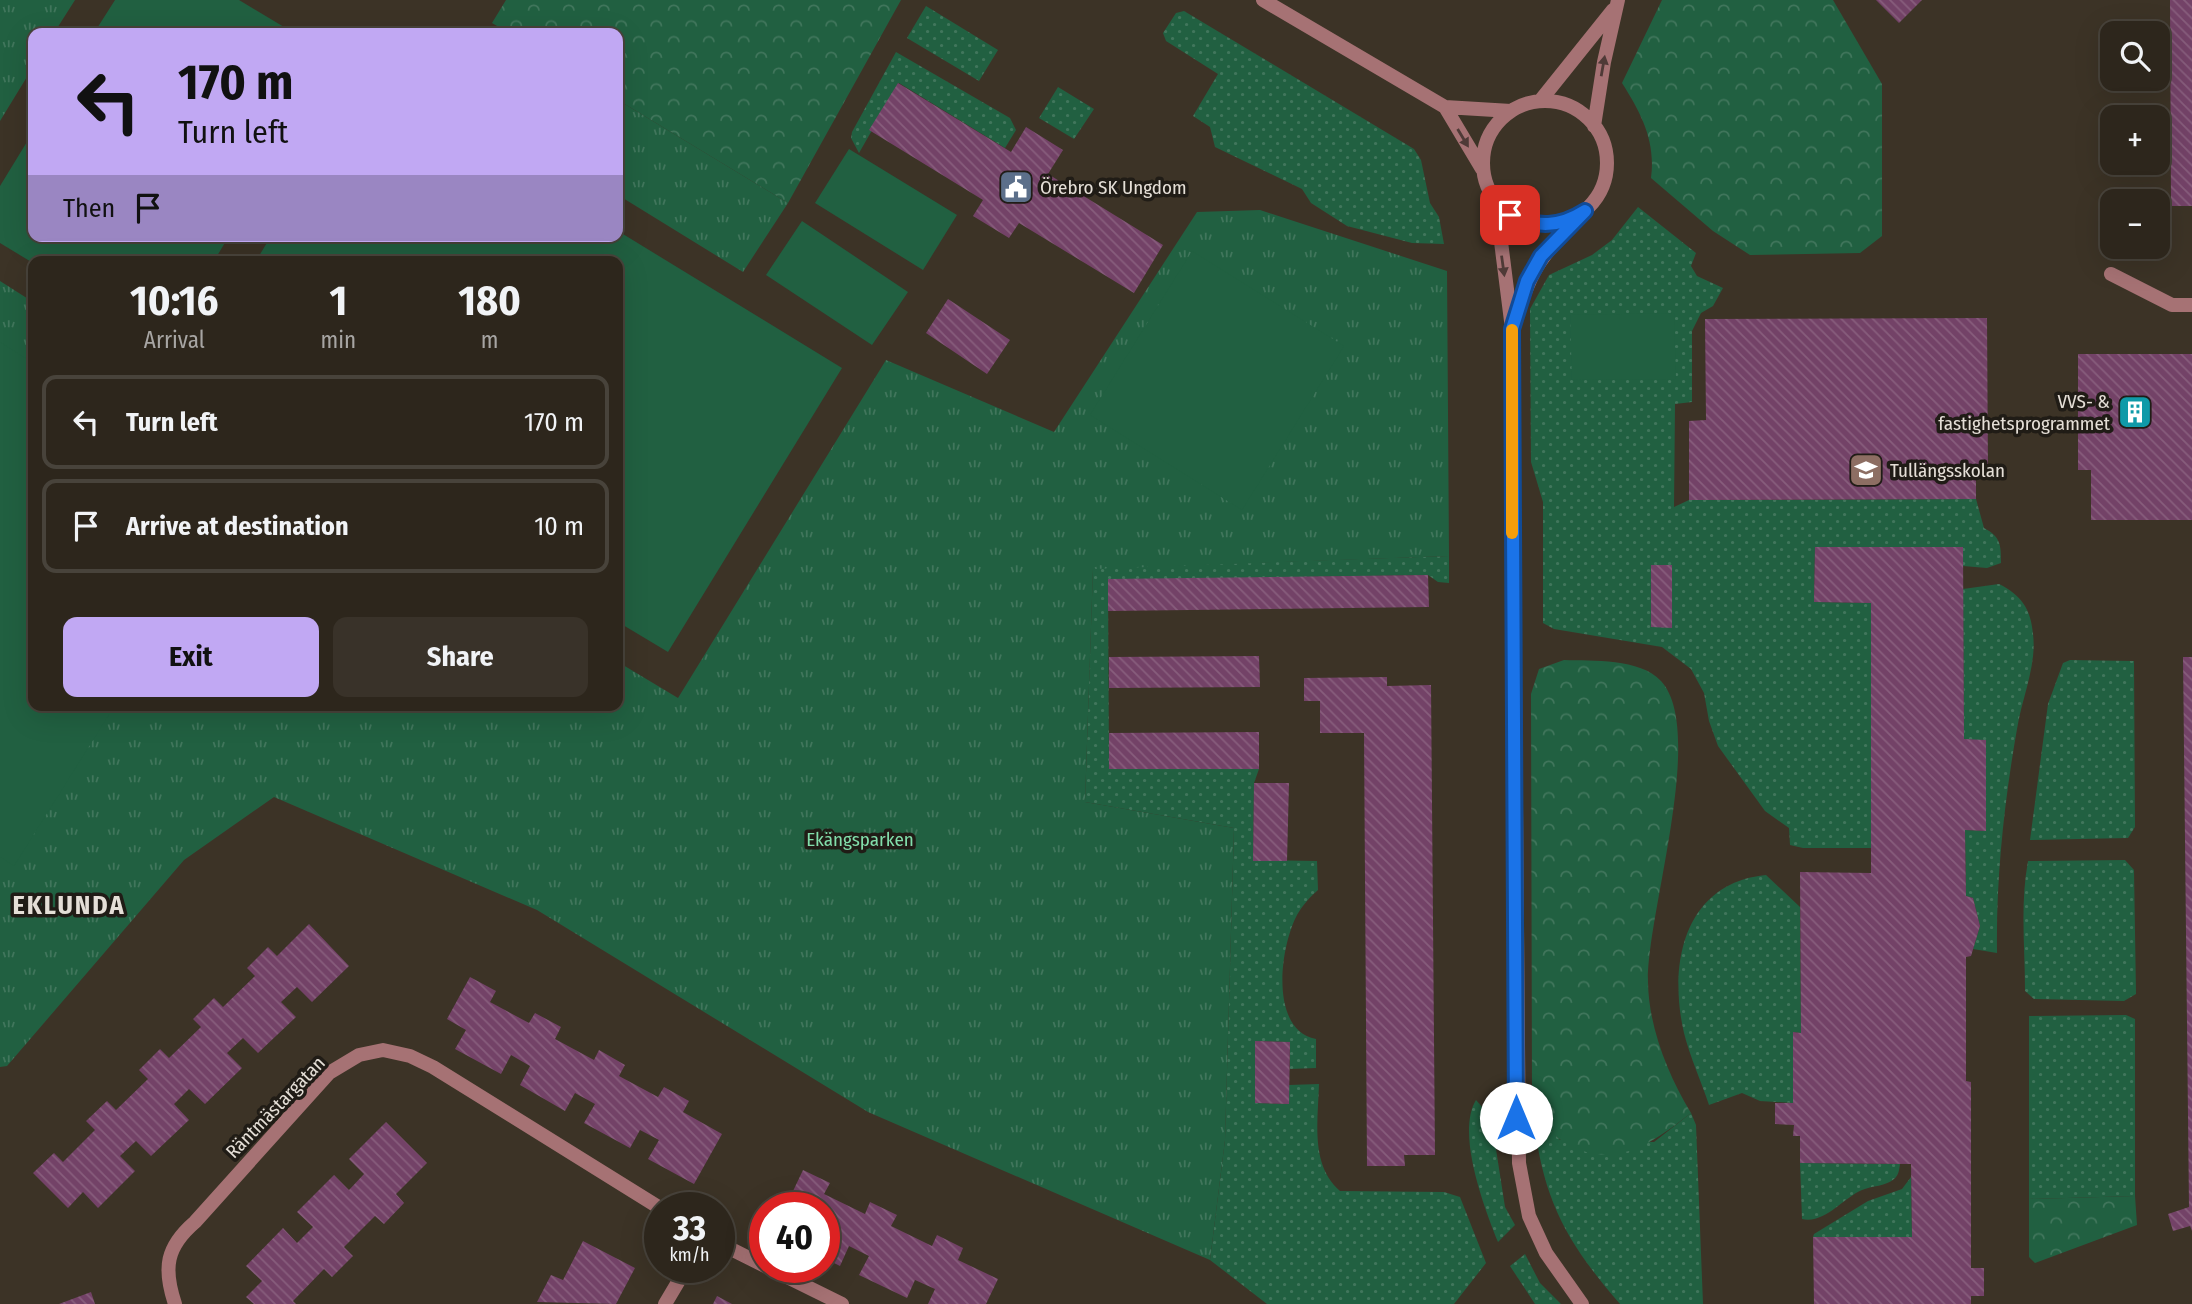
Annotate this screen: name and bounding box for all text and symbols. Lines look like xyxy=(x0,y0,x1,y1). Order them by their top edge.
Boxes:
map controls xyxy=(2100,21,2170,259)
button: search xyxy=(2100,21,2170,91)
text: 170 m xyxy=(178,53,294,112)
one-way arrow xyxy=(1598,54,1609,76)
icon: left xyxy=(63,56,154,147)
button: + xyxy=(2100,105,2170,175)
text: Turn left xyxy=(178,113,288,151)
one-way arrow xyxy=(1457,128,1470,147)
public building icon: Örebro SK Ungdom xyxy=(997,168,1035,206)
place label: Örebro SK Ungdom xyxy=(1040,176,1187,199)
pin xyxy=(1480,185,1540,245)
icon: arrive xyxy=(129,189,167,227)
button: − xyxy=(2100,189,2170,259)
text: Then xyxy=(63,193,115,224)
icon: arrive xyxy=(1491,196,1529,234)
one-way arrow xyxy=(1498,255,1509,277)
text: 10:16 xyxy=(130,276,219,326)
text: 1 xyxy=(329,276,347,326)
text: 180 xyxy=(458,276,521,326)
text: Arrival xyxy=(144,326,205,354)
text: min xyxy=(321,326,356,354)
text: m xyxy=(481,326,498,354)
place label: VVS- & fastighetsprogrammet xyxy=(1938,390,2111,435)
building icon: VVS- & fastighetsprogrammet xyxy=(2116,393,2154,431)
icon: left xyxy=(67,403,105,441)
text: Turn left xyxy=(126,407,218,438)
text: 170 m xyxy=(524,407,584,438)
school or university icon: Tullängsskolan xyxy=(1847,451,1885,489)
place label: Tullängsskolan xyxy=(1890,459,2005,482)
icon: arrive xyxy=(67,507,105,545)
text: Arrive at destination xyxy=(126,511,349,542)
text: 10 m xyxy=(534,511,584,542)
button: Exit xyxy=(63,617,319,697)
button: Share xyxy=(333,617,588,697)
park label: Ekängsparken xyxy=(806,828,914,851)
district label: EKLUNDA xyxy=(12,890,126,921)
street label: Räntmästargatan xyxy=(221,1052,330,1163)
position arrow xyxy=(1479,1081,1553,1155)
speed limit sign: 40 xyxy=(749,1192,840,1283)
text: 33 xyxy=(673,1207,706,1249)
text: km/h xyxy=(669,1244,710,1266)

